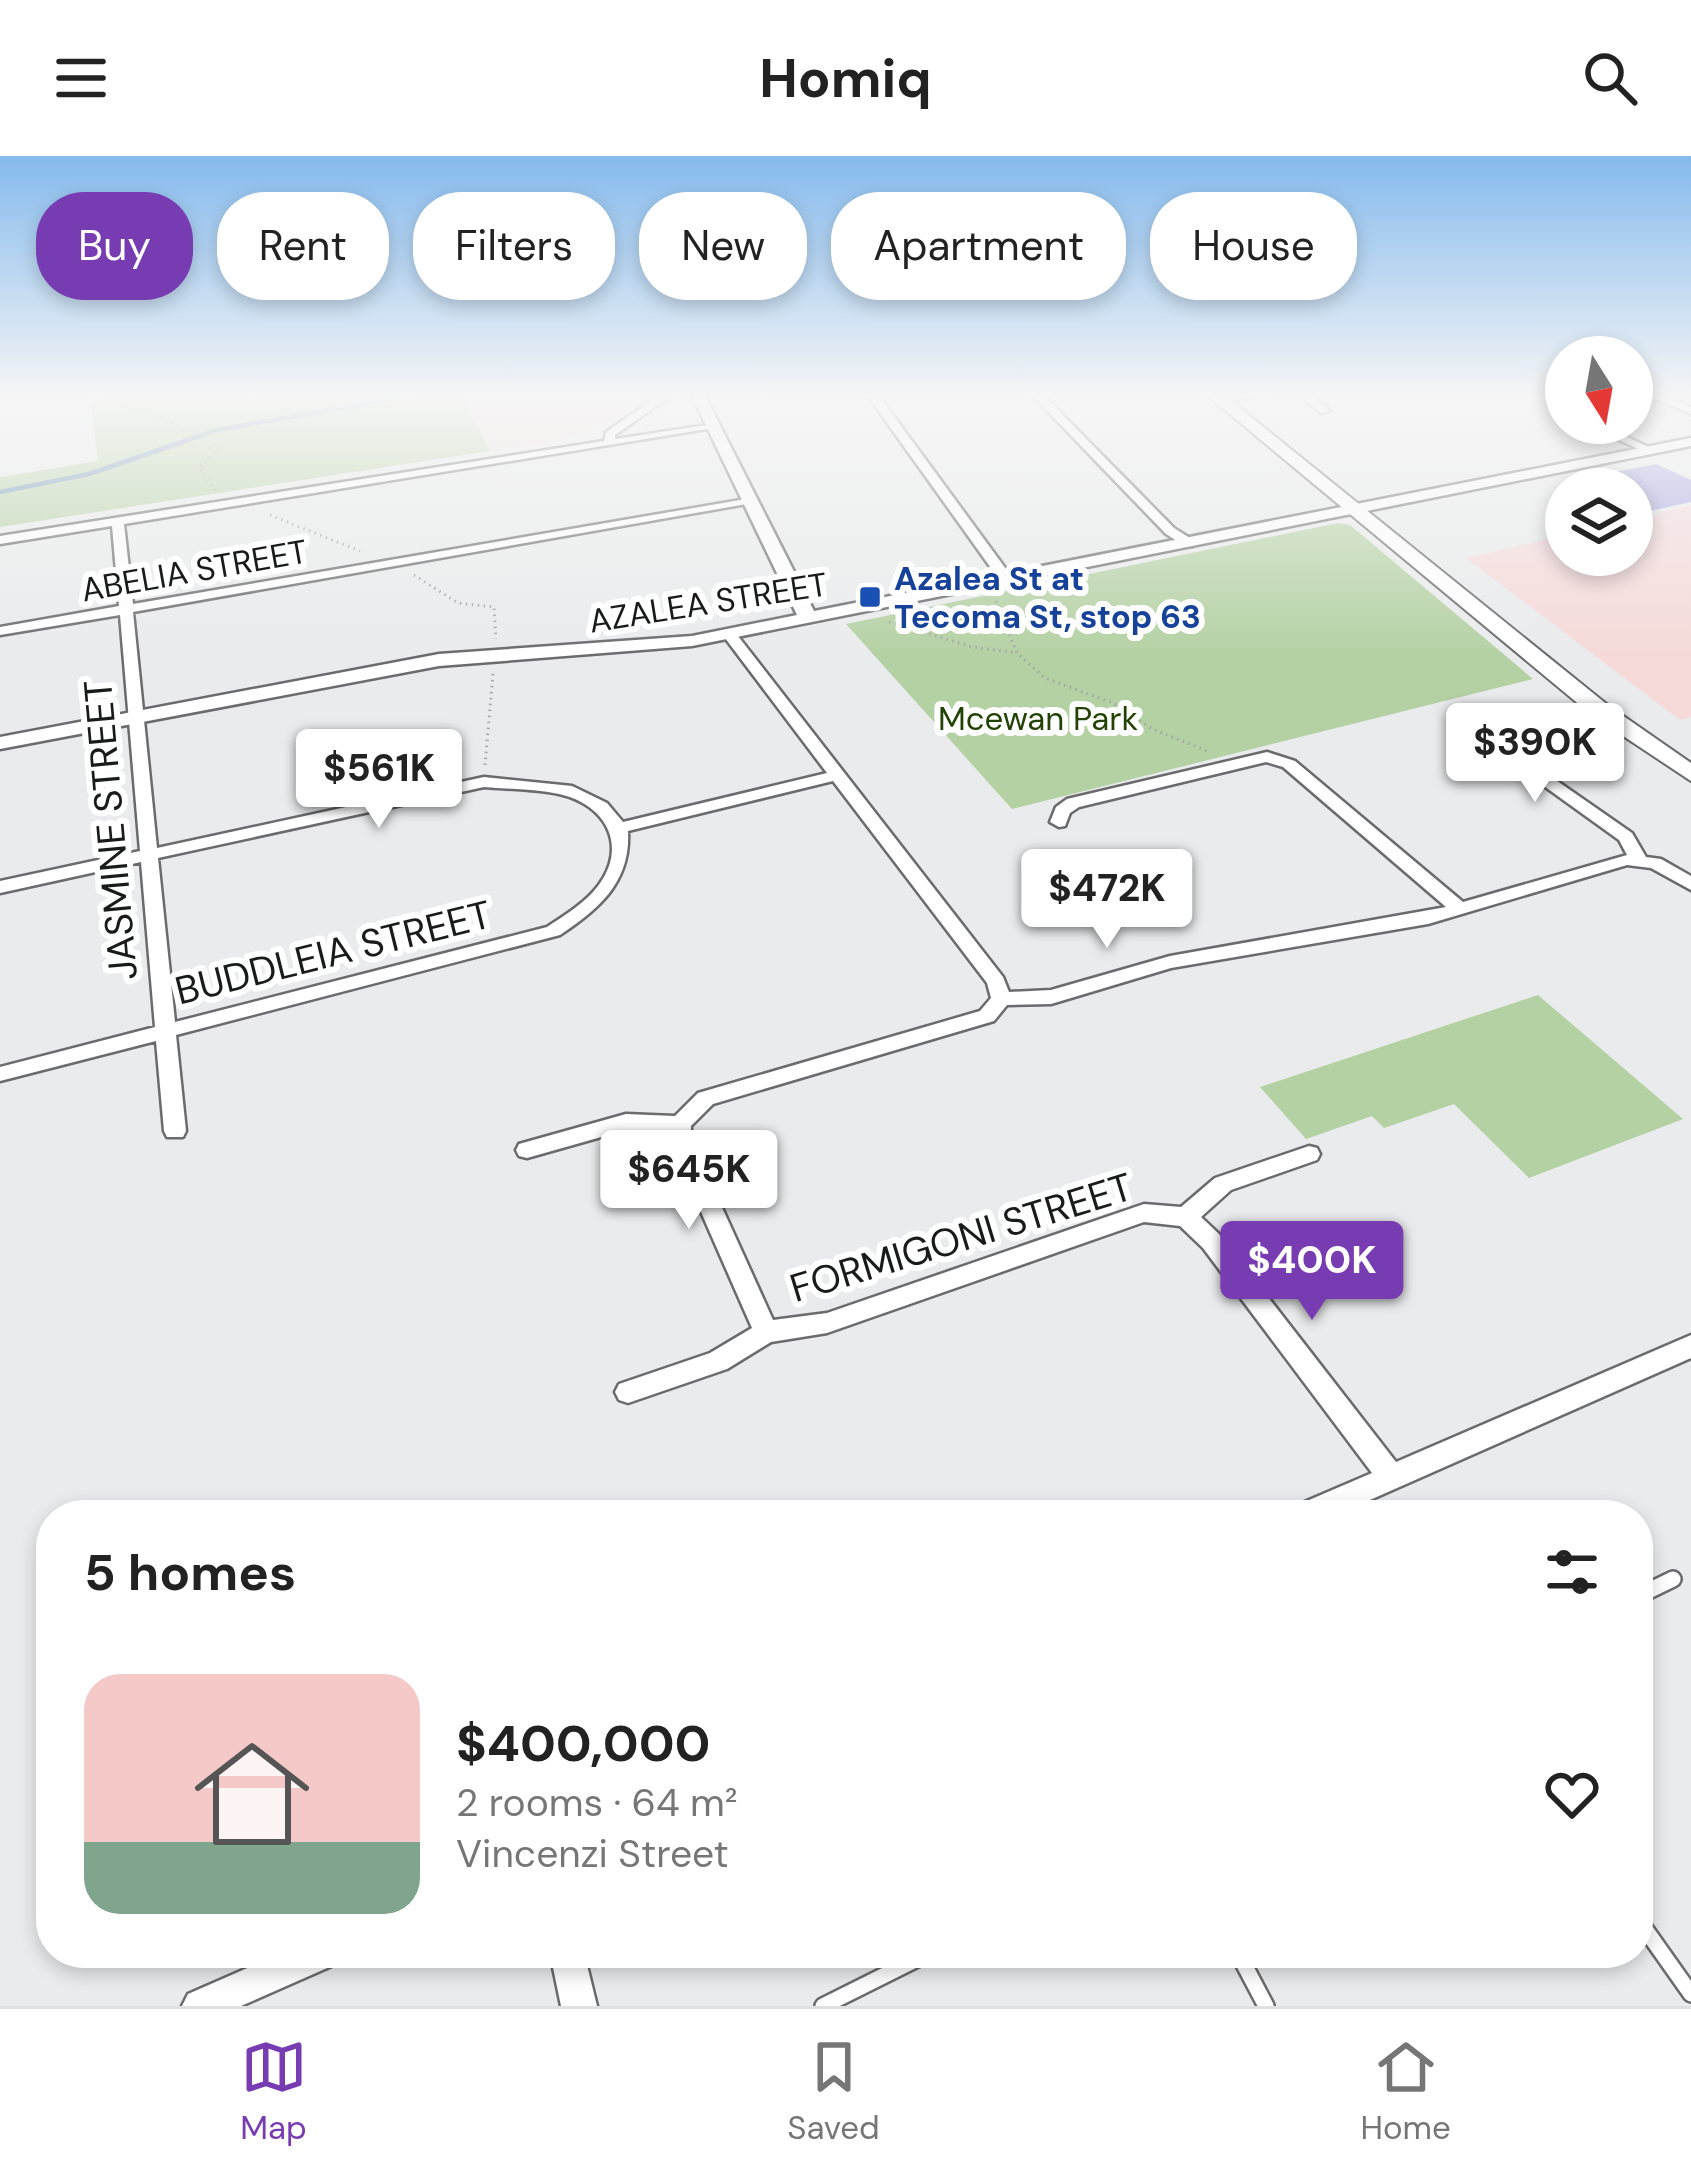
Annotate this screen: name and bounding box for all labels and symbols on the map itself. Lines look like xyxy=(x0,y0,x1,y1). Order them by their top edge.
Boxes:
north arrow xyxy=(1545,336,1653,444)
street label: ABELIA STREET xyxy=(78,529,310,612)
place label: Azalea St at Tecoma St, stop 63 xyxy=(894,557,1201,638)
street label: AZALEA STREET xyxy=(586,562,830,643)
marker: Azalea St at Tecoma St, stop 63 xyxy=(857,584,883,610)
street label: JASMINE STREET xyxy=(72,678,149,982)
park label: Mcewan Park xyxy=(938,697,1138,740)
pin: $390K xyxy=(1451,703,1619,805)
pin: $561K xyxy=(295,729,463,831)
pin: $472K xyxy=(1023,849,1191,951)
street label: BUDDLEIA STREET xyxy=(170,889,496,1016)
pin: $645K xyxy=(605,1130,773,1232)
street label: FORMIGONI STREET xyxy=(784,1161,1138,1314)
pin: $400K xyxy=(1228,1221,1396,1323)

